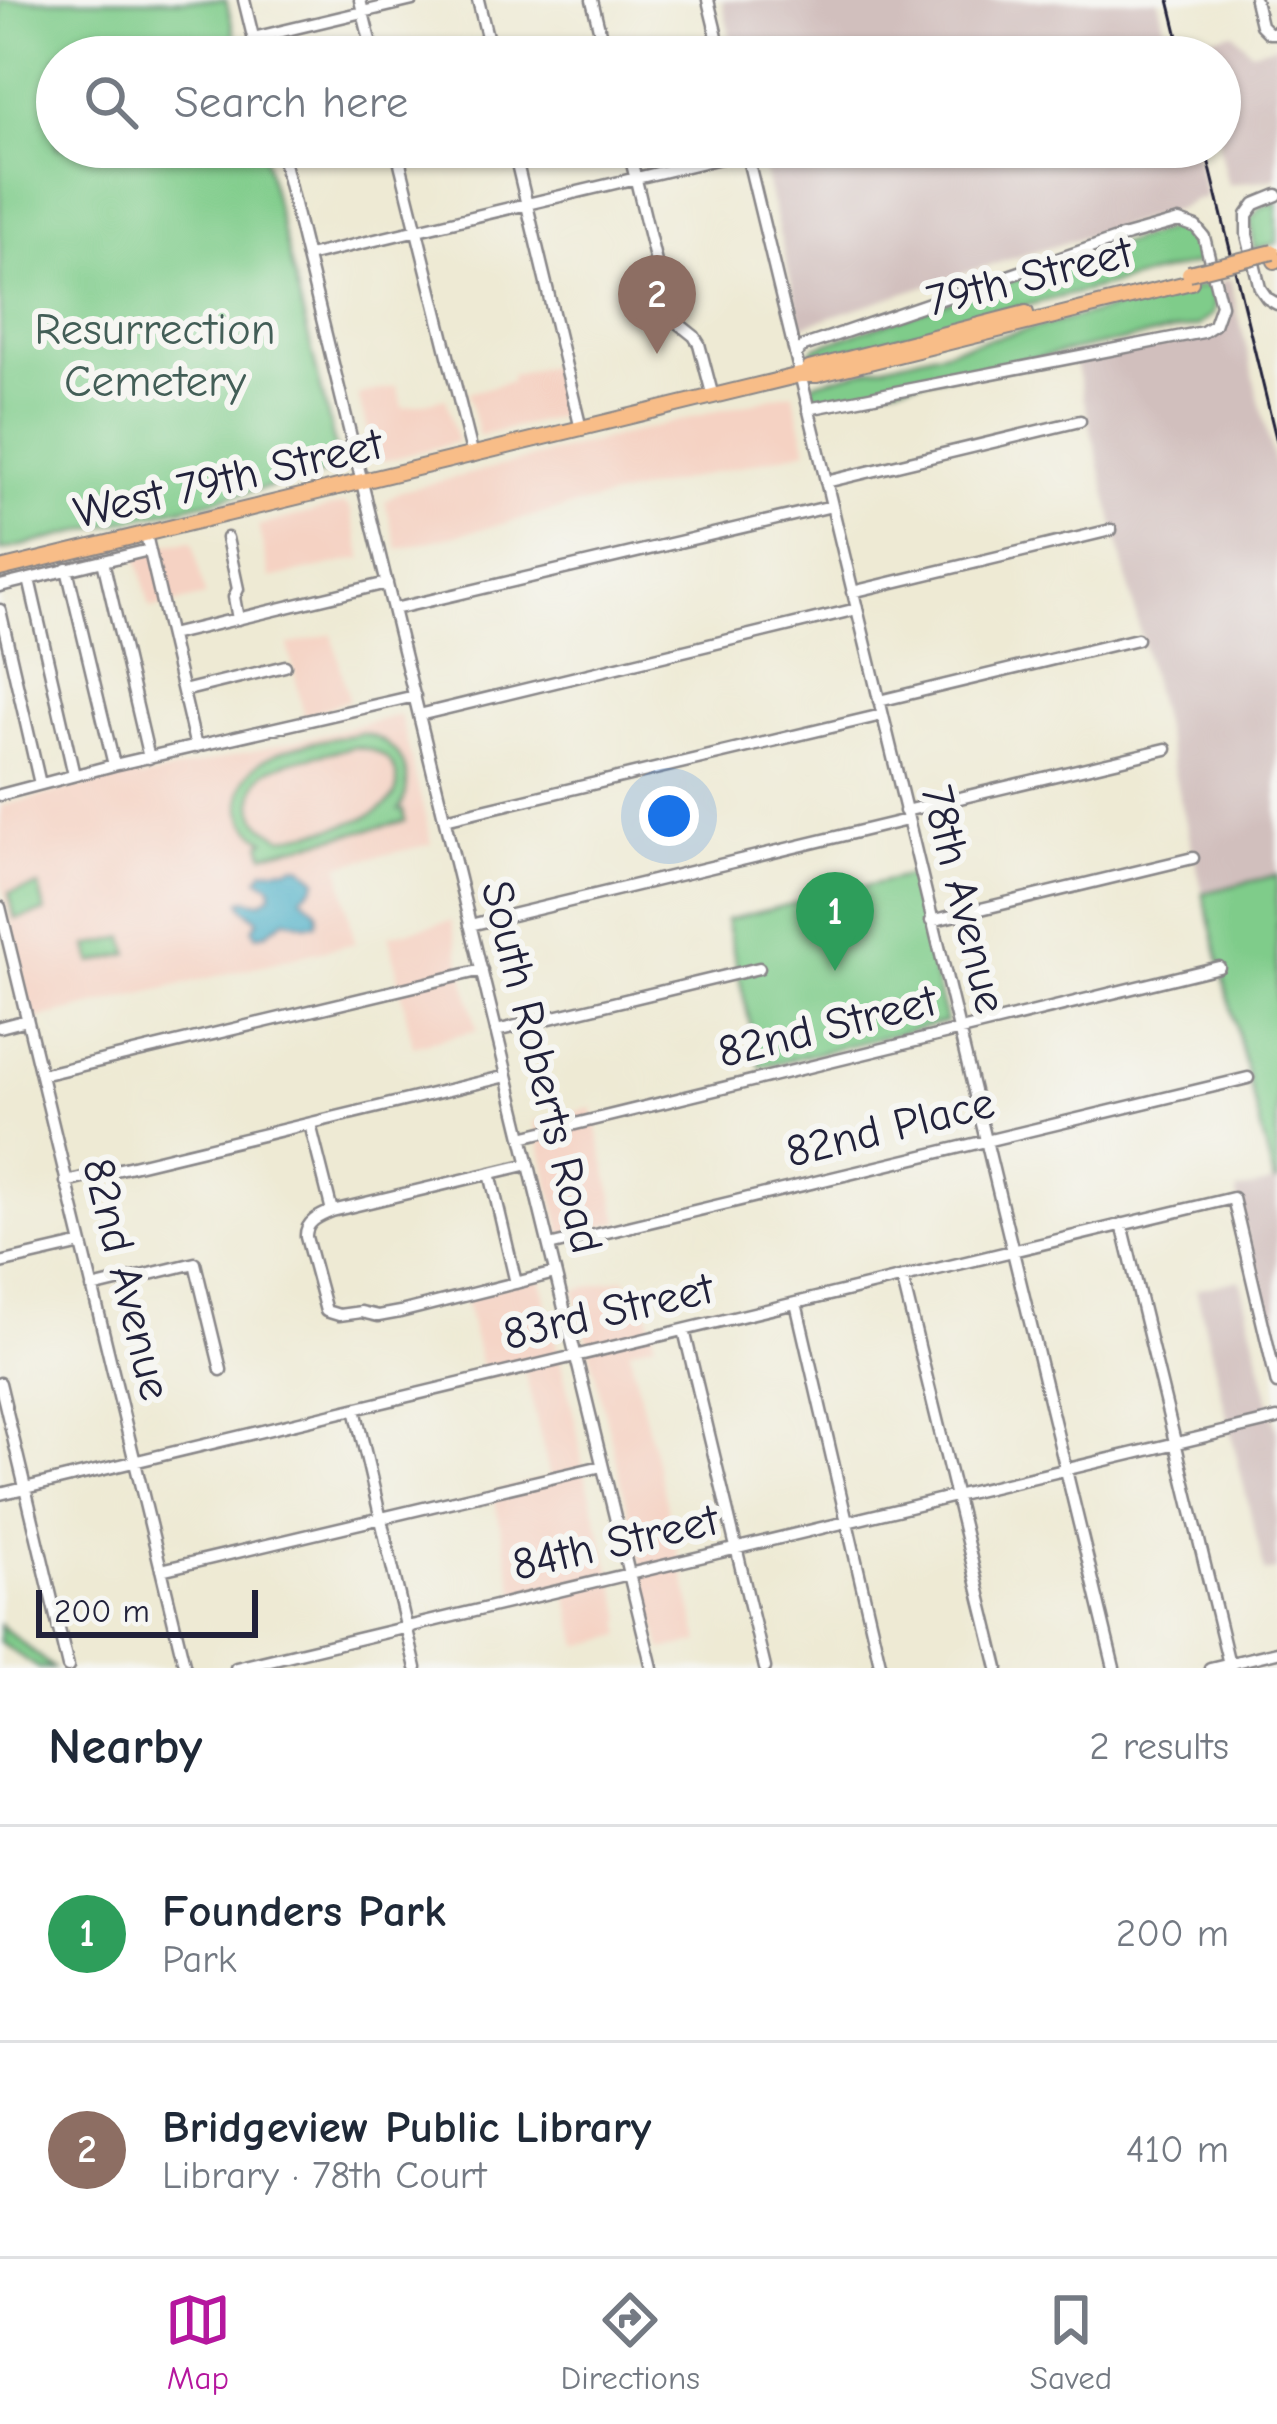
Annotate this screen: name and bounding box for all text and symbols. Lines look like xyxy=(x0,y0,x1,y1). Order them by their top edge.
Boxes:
search box xyxy=(36,36,1241,168)
icon: search xyxy=(78,69,144,135)
text: Search here xyxy=(174,76,408,128)
street label: 79th Street xyxy=(921,225,1138,327)
pin: 2 xyxy=(618,255,696,354)
park label: Resurrection Cemetery xyxy=(34,303,276,407)
street label: West 79th Street xyxy=(69,417,388,539)
street label: 78th Avenue xyxy=(911,780,1017,1018)
your location xyxy=(639,786,699,846)
pin: 1 xyxy=(796,872,874,971)
street label: South Roberts Road xyxy=(471,875,613,1259)
street label: 82nd Street xyxy=(712,974,943,1078)
street label: 82nd Place xyxy=(780,1076,1000,1178)
street label: 82nd Avenue xyxy=(72,1153,182,1405)
street label: 83rd Street xyxy=(498,1261,719,1360)
street label: 84th Street xyxy=(507,1493,724,1591)
scale bar xyxy=(36,1584,258,1637)
text: 200 m xyxy=(54,1592,150,1630)
text: Nearby xyxy=(48,1717,202,1776)
text: 2 results xyxy=(1089,1724,1229,1769)
text: Founders Park xyxy=(162,1885,446,1937)
text: 1 xyxy=(79,1911,95,1956)
text: 200 m xyxy=(1116,1911,1229,1956)
text: Park xyxy=(162,1937,237,1982)
text: Bridgeview Public Library xyxy=(162,2101,651,2153)
text: 2 xyxy=(77,2127,97,2172)
text: 410 m xyxy=(1126,2127,1229,2172)
text: Library · 78th Court xyxy=(162,2153,486,2198)
tab: Map xyxy=(165,2287,231,2397)
tab: Directions xyxy=(561,2287,700,2397)
tab: Saved xyxy=(1030,2287,1112,2397)

